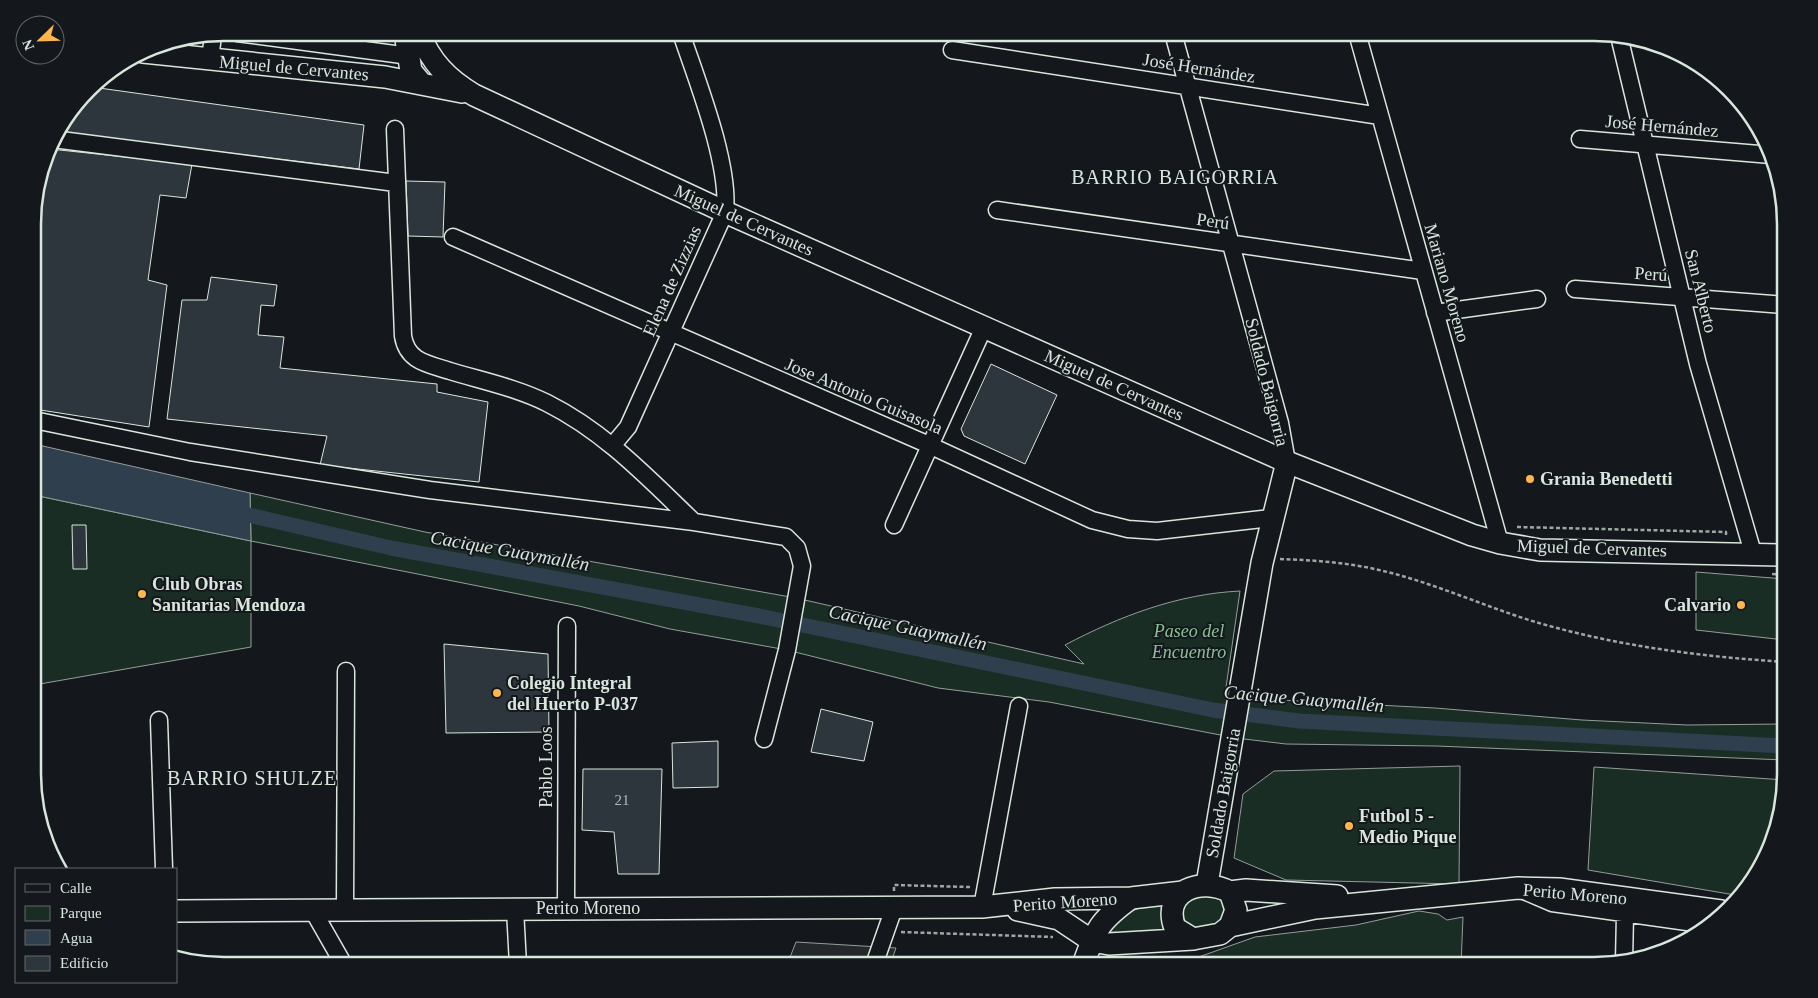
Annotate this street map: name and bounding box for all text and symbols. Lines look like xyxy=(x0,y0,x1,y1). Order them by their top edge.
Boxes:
north arrow xyxy=(15,15,65,65)
text: N xyxy=(20,37,37,52)
street label: José Hernández xyxy=(1141,49,1257,87)
street label: Miguel de Cervantes xyxy=(218,52,370,84)
street label: José Hernández xyxy=(1605,111,1719,141)
district label: BARRIO BAIGORRIA xyxy=(1071,166,1279,188)
street label: Miguel de Cervantes xyxy=(671,180,817,260)
street label: Perú xyxy=(1195,209,1231,233)
street label: Mariano Moreno xyxy=(1421,221,1473,345)
street label: Elena de Zizzias xyxy=(639,223,705,339)
street label: San Alberto xyxy=(1681,247,1721,335)
street label: Perú xyxy=(1634,263,1668,285)
street label: Soldado Baigorria xyxy=(1241,316,1293,448)
street label: Miguel de Cervantes xyxy=(1041,345,1187,425)
street label: Jose Antonio Guisasola xyxy=(782,354,946,438)
place label: Grania Benedetti xyxy=(1540,469,1673,489)
marker: Grania Benedetti xyxy=(1524,473,1536,485)
water label: Cacique Guaymallén xyxy=(429,526,591,575)
street label: Miguel de Cervantes xyxy=(1517,535,1667,561)
place label: Club Obras Sanitarias Mendoza xyxy=(152,574,306,615)
marker: Club Obras Sanitarias Mendoza xyxy=(136,588,148,600)
place label: Calvario xyxy=(1664,595,1731,615)
marker: Calvario xyxy=(1735,599,1747,611)
water label: Cacique Guaymallén xyxy=(827,600,989,654)
park label: Paseo del Encuentro xyxy=(1151,621,1226,662)
place label: Colegio Integral del Huerto P-037 xyxy=(507,673,638,714)
water label: Cacique Guaymallén xyxy=(1223,681,1385,716)
marker: Colegio Integral del Huerto P-037 xyxy=(491,687,503,699)
street label: Pablo Loos xyxy=(536,726,556,808)
street label: Soldado Baigorria xyxy=(1202,727,1244,859)
district label: BARRIO SHULZE xyxy=(167,767,337,789)
house number: 21 xyxy=(615,792,630,808)
place label: Futbol 5 - Medio Pique xyxy=(1359,806,1457,847)
marker: Futbol 5 - Medio Pique xyxy=(1343,820,1355,832)
legend xyxy=(15,868,178,983)
street label: Perito Moreno xyxy=(1522,879,1628,909)
text: Calle xyxy=(60,880,92,896)
street label: Perito Moreno xyxy=(1012,888,1118,916)
street label: Perito Moreno xyxy=(536,898,640,918)
text: Parque xyxy=(60,905,102,921)
text: Agua xyxy=(60,930,93,946)
text: Edificio xyxy=(60,955,108,971)

